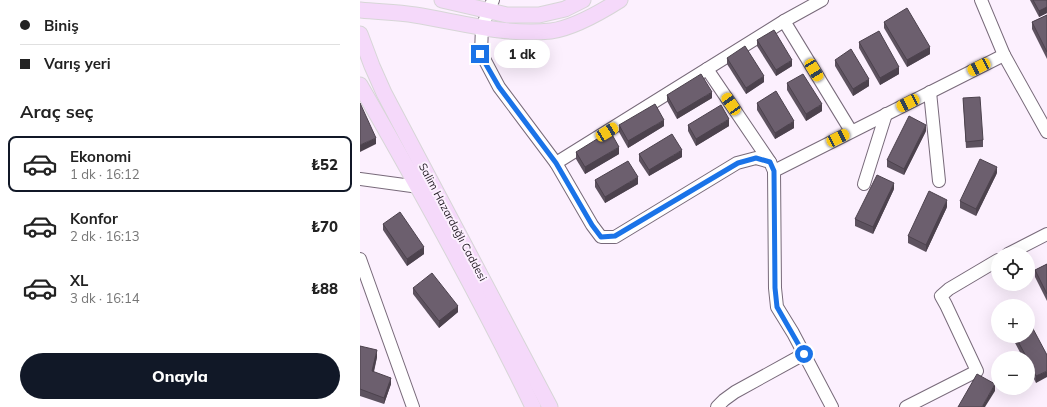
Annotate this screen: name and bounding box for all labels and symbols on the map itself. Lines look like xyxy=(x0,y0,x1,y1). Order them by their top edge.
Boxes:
callout: 1 dk xyxy=(494,40,550,68)
route end xyxy=(471,45,489,63)
car xyxy=(966,56,992,78)
car xyxy=(803,57,825,83)
car xyxy=(719,91,743,117)
car xyxy=(895,92,921,114)
car xyxy=(594,121,620,143)
car xyxy=(825,127,851,149)
street label: Salim Hazardağlı Caddesi xyxy=(416,161,490,283)
route start xyxy=(795,345,813,363)

